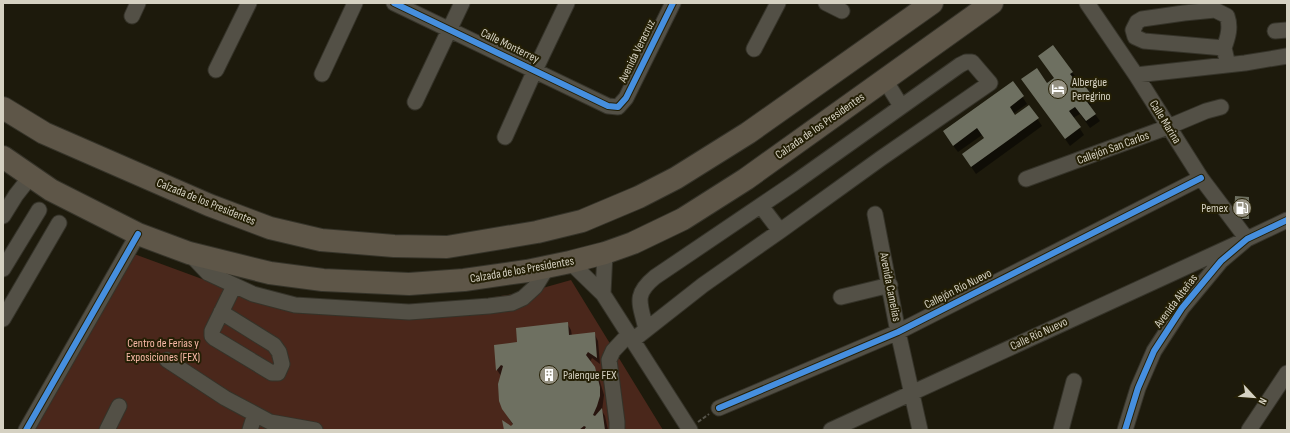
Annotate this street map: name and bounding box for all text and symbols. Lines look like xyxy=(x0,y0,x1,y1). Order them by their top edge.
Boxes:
street label: Avenida Veracruz xyxy=(615,16,659,86)
street label: Calle Monterrey xyxy=(478,25,542,67)
place label: Albergue Peregrino xyxy=(1071,75,1111,104)
hotel icon: Albergue Peregrino xyxy=(1047,78,1069,100)
street label: Calzada de los Presidentes xyxy=(772,90,868,162)
street label: Calle Marina xyxy=(1146,97,1184,147)
street label: Callejón San Carlos xyxy=(1075,128,1151,168)
street label: Calzada de los Presidentes xyxy=(154,175,258,229)
fuel station icon: Pemex xyxy=(1231,197,1253,219)
place label: Pemex xyxy=(1201,201,1228,216)
street label: Avenida Camelias xyxy=(876,250,904,323)
street label: Calzada de los Presidentes xyxy=(469,253,575,287)
street label: Callejón Río Nuevo xyxy=(922,266,994,312)
street label: Avenida Alteñas xyxy=(1150,271,1201,332)
street label: Calle Río Nuevo xyxy=(1008,314,1070,354)
park label: Centro de Ferias y Exposiciones (FEX) xyxy=(126,336,200,365)
building icon: Palenque FEX xyxy=(538,364,560,386)
place label: Palenque FEX xyxy=(563,368,617,383)
north arrow xyxy=(1234,377,1274,417)
text: N xyxy=(1255,396,1270,407)

